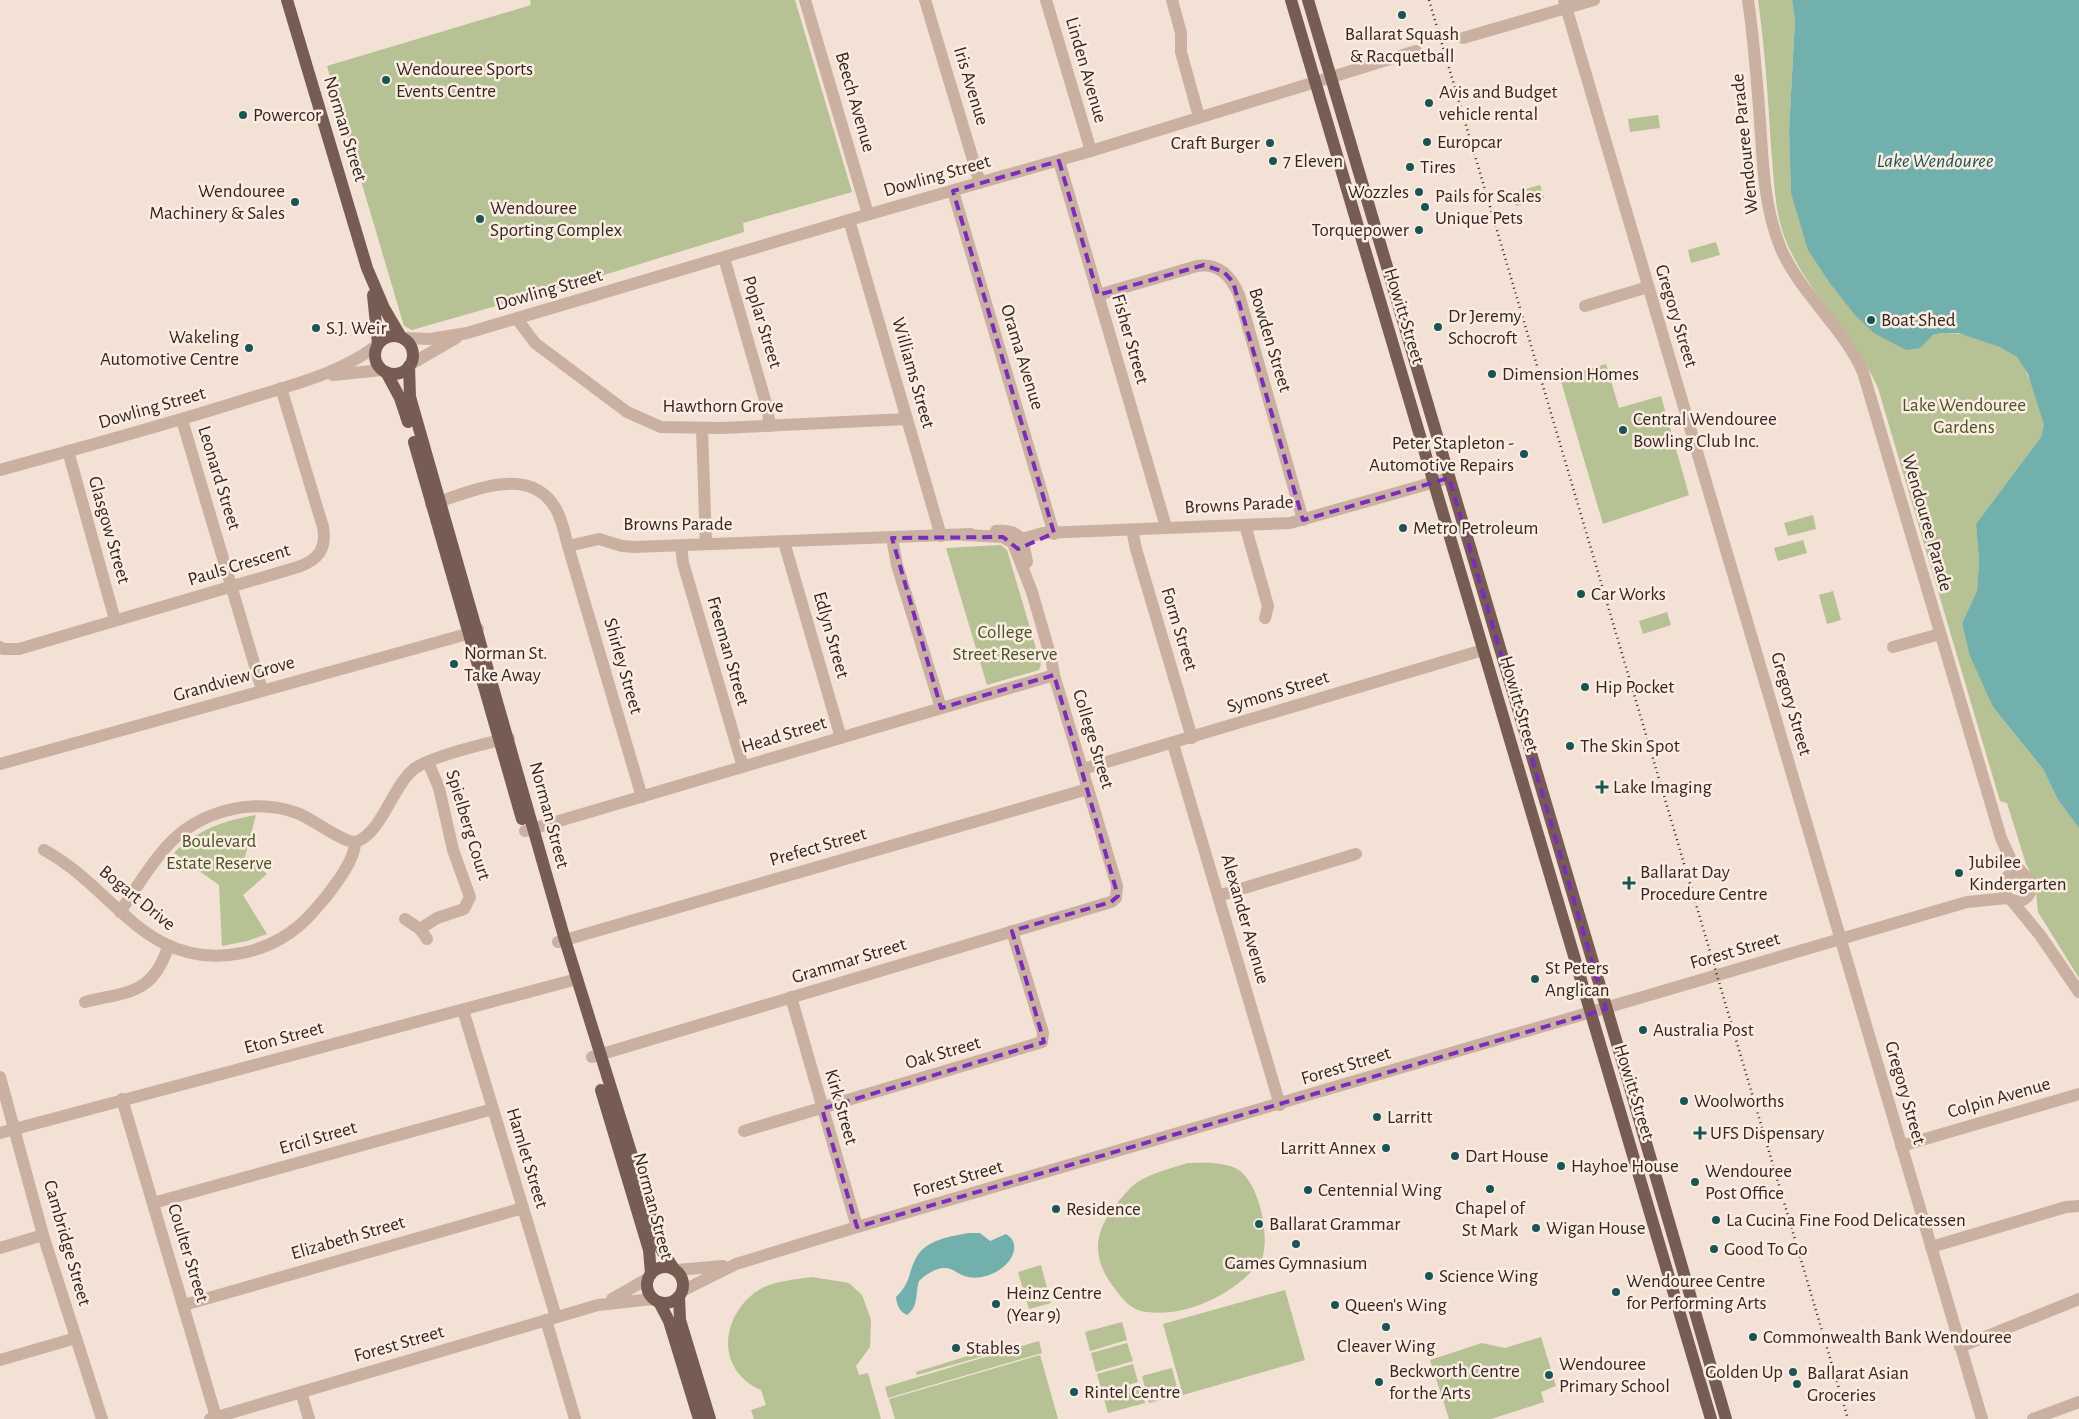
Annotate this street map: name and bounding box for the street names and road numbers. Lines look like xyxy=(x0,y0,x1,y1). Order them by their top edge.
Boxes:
street label: Linden Avenue xyxy=(1062,15,1110,125)
street label: Iris Avenue xyxy=(950,44,992,128)
street label: Beech Avenue xyxy=(832,50,878,154)
street label: Wendouree Parade xyxy=(1728,73,1762,215)
street label: Norman Street xyxy=(320,74,370,184)
street label: Dowling Street xyxy=(881,152,993,200)
street label: Gregory Street xyxy=(1651,262,1701,370)
street label: Dowling Street xyxy=(493,266,605,314)
street label: Howitt Street xyxy=(1380,266,1428,366)
street label: Poplar Street xyxy=(739,274,785,370)
street label: Bowden Street xyxy=(1245,286,1295,394)
street label: Fisher Street xyxy=(1108,292,1152,386)
street label: Orama Avenue xyxy=(997,302,1047,412)
street label: Williams Street xyxy=(888,315,938,431)
street label: Dowling Street xyxy=(96,384,208,432)
street label: Hawthorn Grove xyxy=(663,397,783,416)
street label: Leonard Street xyxy=(194,424,244,532)
street label: Wendouree Parade xyxy=(1898,452,1956,594)
street label: Glasgow Street xyxy=(85,474,133,586)
street label: Browns Parade xyxy=(1184,493,1294,517)
street label: Browns Parade xyxy=(623,515,733,534)
street label: Pauls Crescent xyxy=(186,540,292,590)
street label: Form Street xyxy=(1157,585,1201,673)
street label: Edlyn Street xyxy=(810,590,852,680)
street label: Freeman Street xyxy=(703,594,753,708)
street label: Shirley Street xyxy=(600,616,646,716)
street label: Gregory Street xyxy=(1767,650,1815,758)
street label: Grandview Grove xyxy=(171,653,297,705)
street label: Howitt Street xyxy=(1496,654,1542,754)
street label: Symons Street xyxy=(1225,667,1331,717)
street label: College Street xyxy=(1069,687,1117,791)
street label: Head Street xyxy=(739,713,829,757)
street label: Norman Street xyxy=(526,760,572,870)
street label: Spielberg Court xyxy=(442,768,494,882)
street label: Prefect Street xyxy=(767,824,869,870)
street label: Alexander Avenue xyxy=(1217,852,1273,986)
street label: Bogart Drive xyxy=(95,862,179,934)
street label: Forest Street xyxy=(1688,929,1782,973)
street label: Grammar Street xyxy=(790,935,908,987)
street label: Eton Street xyxy=(242,1018,326,1058)
street label: Oak Street xyxy=(903,1033,983,1073)
street label: Gregory Street xyxy=(1881,1039,1929,1147)
street label: Howitt Street xyxy=(1610,1042,1658,1142)
street label: Forest Street xyxy=(1299,1043,1393,1089)
street label: Kirk Street xyxy=(821,1067,861,1147)
street label: Colpin Avenue xyxy=(1945,1074,2053,1122)
street label: Hamlet Street xyxy=(503,1106,551,1210)
street label: Ercil Street xyxy=(277,1118,359,1158)
street label: Norman Street xyxy=(630,1151,676,1261)
street label: Forest Street xyxy=(911,1157,1005,1201)
street label: Cambridge Street xyxy=(40,1178,94,1308)
street label: Coulter Street xyxy=(164,1202,212,1304)
street label: Elizabeth Street xyxy=(289,1213,407,1263)
street label: Forest Street xyxy=(352,1322,446,1366)

